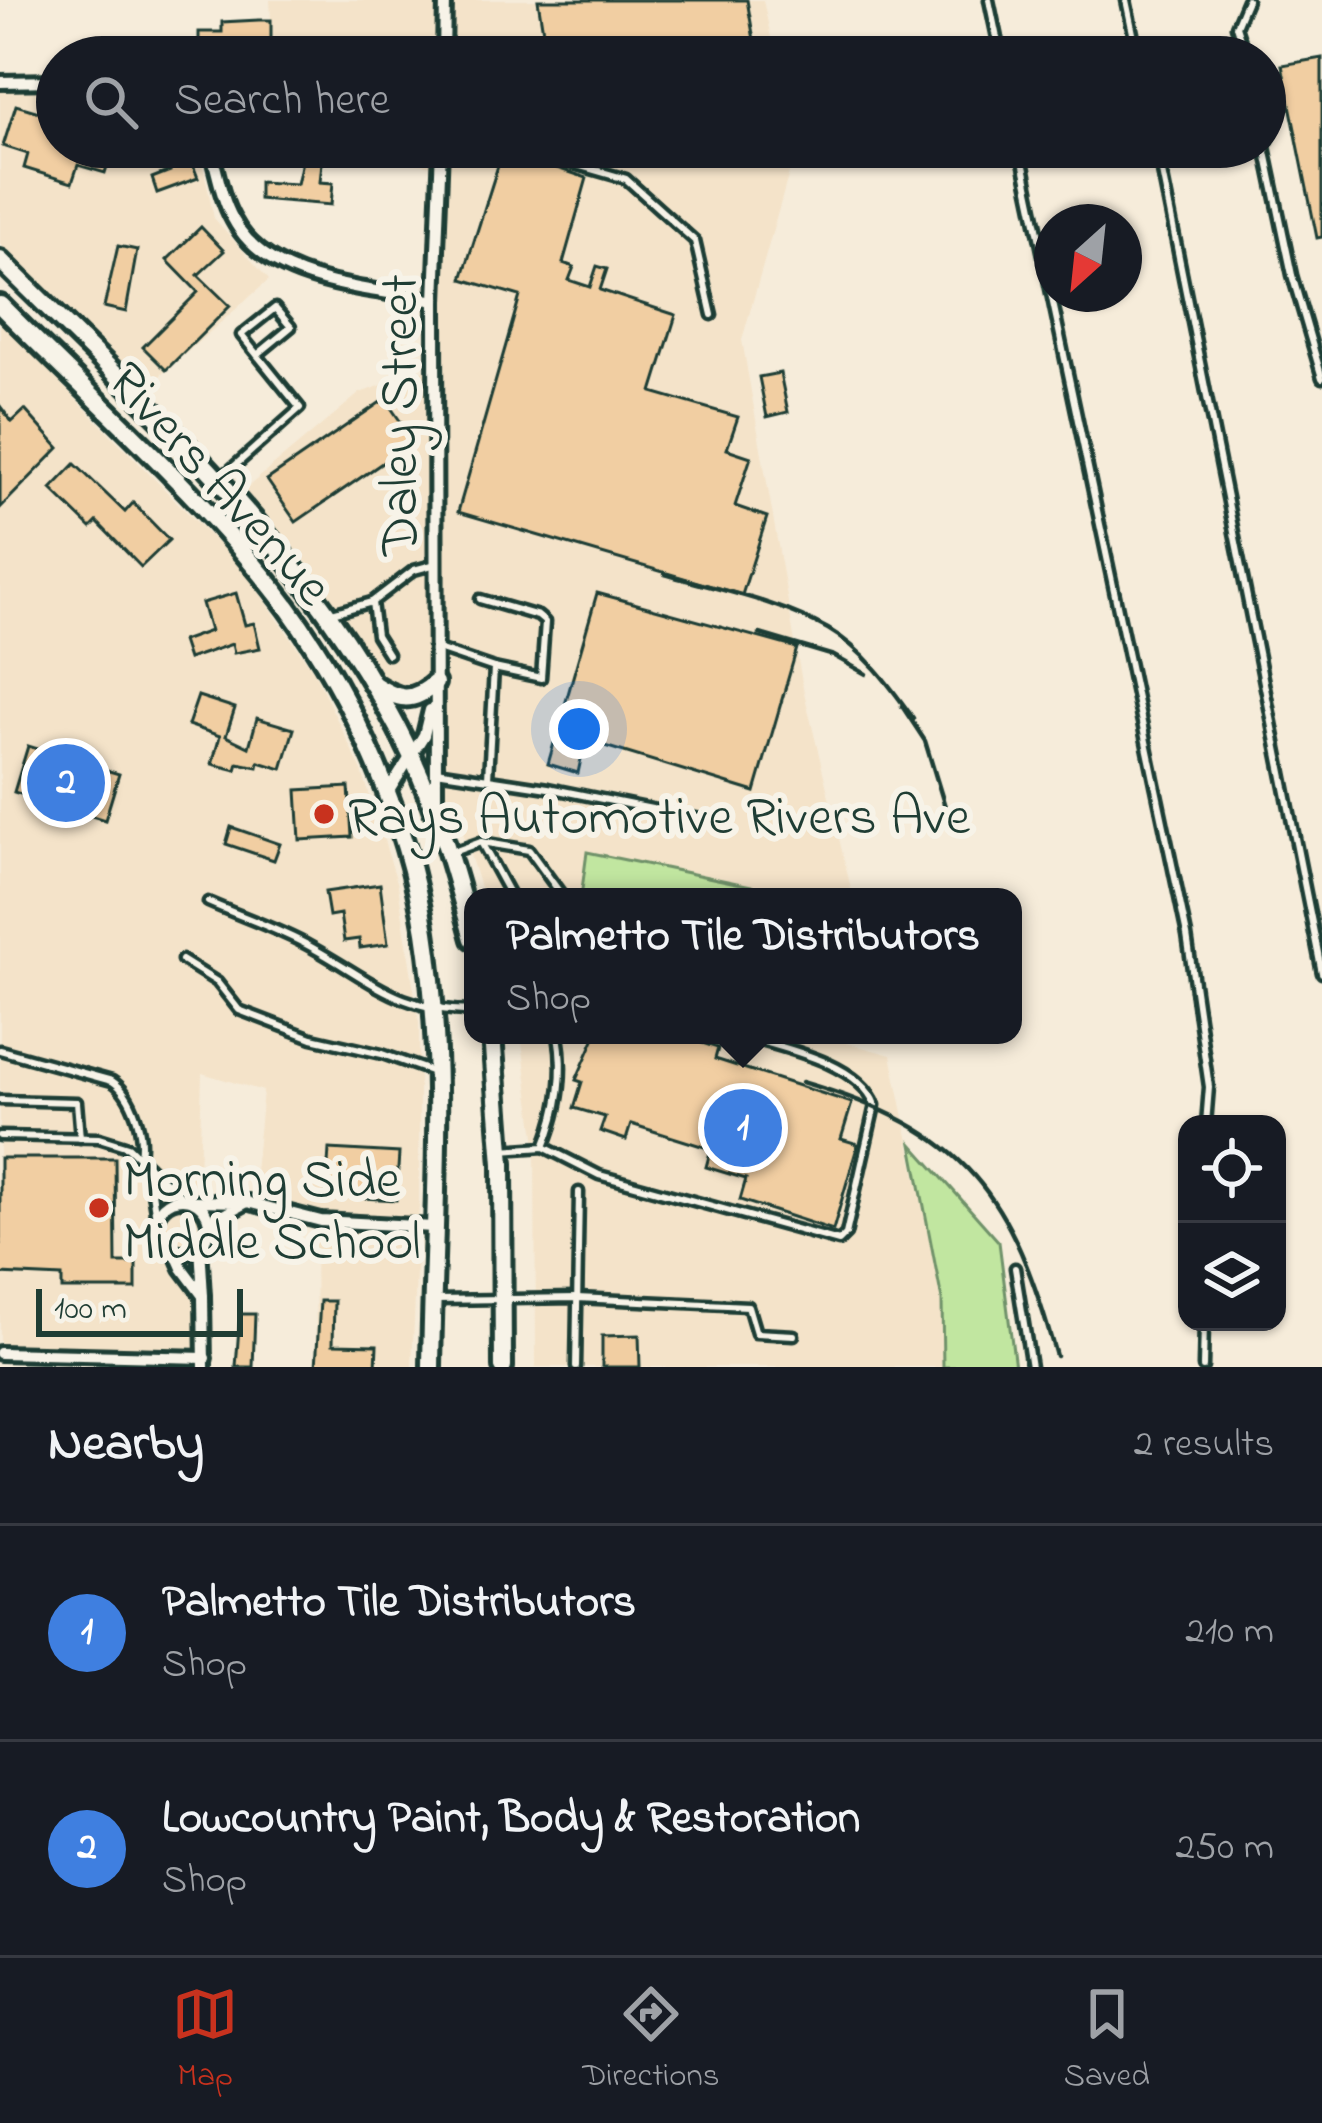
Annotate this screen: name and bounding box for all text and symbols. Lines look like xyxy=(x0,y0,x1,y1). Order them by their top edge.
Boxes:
search box xyxy=(36,36,1286,168)
icon: search xyxy=(78,69,144,135)
text: Search here xyxy=(174,69,390,135)
north arrow xyxy=(1034,204,1142,312)
street label: Daley Street xyxy=(364,274,442,558)
street label: Rivers Avenue xyxy=(86,346,349,626)
your location xyxy=(549,699,609,759)
pin: 2 xyxy=(27,738,105,828)
place label: Rays Automotive Rivers Ave xyxy=(348,781,971,859)
marker: Rays Automotive Rivers Ave xyxy=(311,801,337,827)
popup xyxy=(464,888,1022,1044)
text: Palmetto Tile Distributors xyxy=(506,905,980,971)
text: Shop xyxy=(506,971,591,1028)
pin: 1 xyxy=(704,1083,782,1173)
map controls xyxy=(1178,1115,1286,1331)
button: locate xyxy=(1178,1115,1286,1223)
place label: Morning Side Middle School xyxy=(123,1144,421,1284)
marker: Morning Side Middle School xyxy=(86,1195,112,1221)
button: layers xyxy=(1178,1223,1286,1331)
scale bar xyxy=(36,1283,243,1336)
text: 100 m xyxy=(54,1286,127,1334)
text: Nearby xyxy=(48,1408,204,1483)
text: 2 results xyxy=(1134,1417,1274,1474)
text: Palmetto Tile Distributors xyxy=(162,1571,636,1637)
text: 1 xyxy=(81,1604,93,1661)
text: 210 m xyxy=(1185,1604,1274,1661)
text: Shop xyxy=(162,1637,247,1694)
text: Lowcountry Paint, Body & Restoration xyxy=(162,1787,860,1853)
text: 2 xyxy=(77,1820,97,1877)
text: 250 m xyxy=(1175,1820,1274,1877)
text: Shop xyxy=(162,1853,247,1910)
tab: Map xyxy=(172,1981,238,2101)
tab: Directions xyxy=(582,1981,719,2101)
tab: Saved xyxy=(1064,1981,1150,2101)

